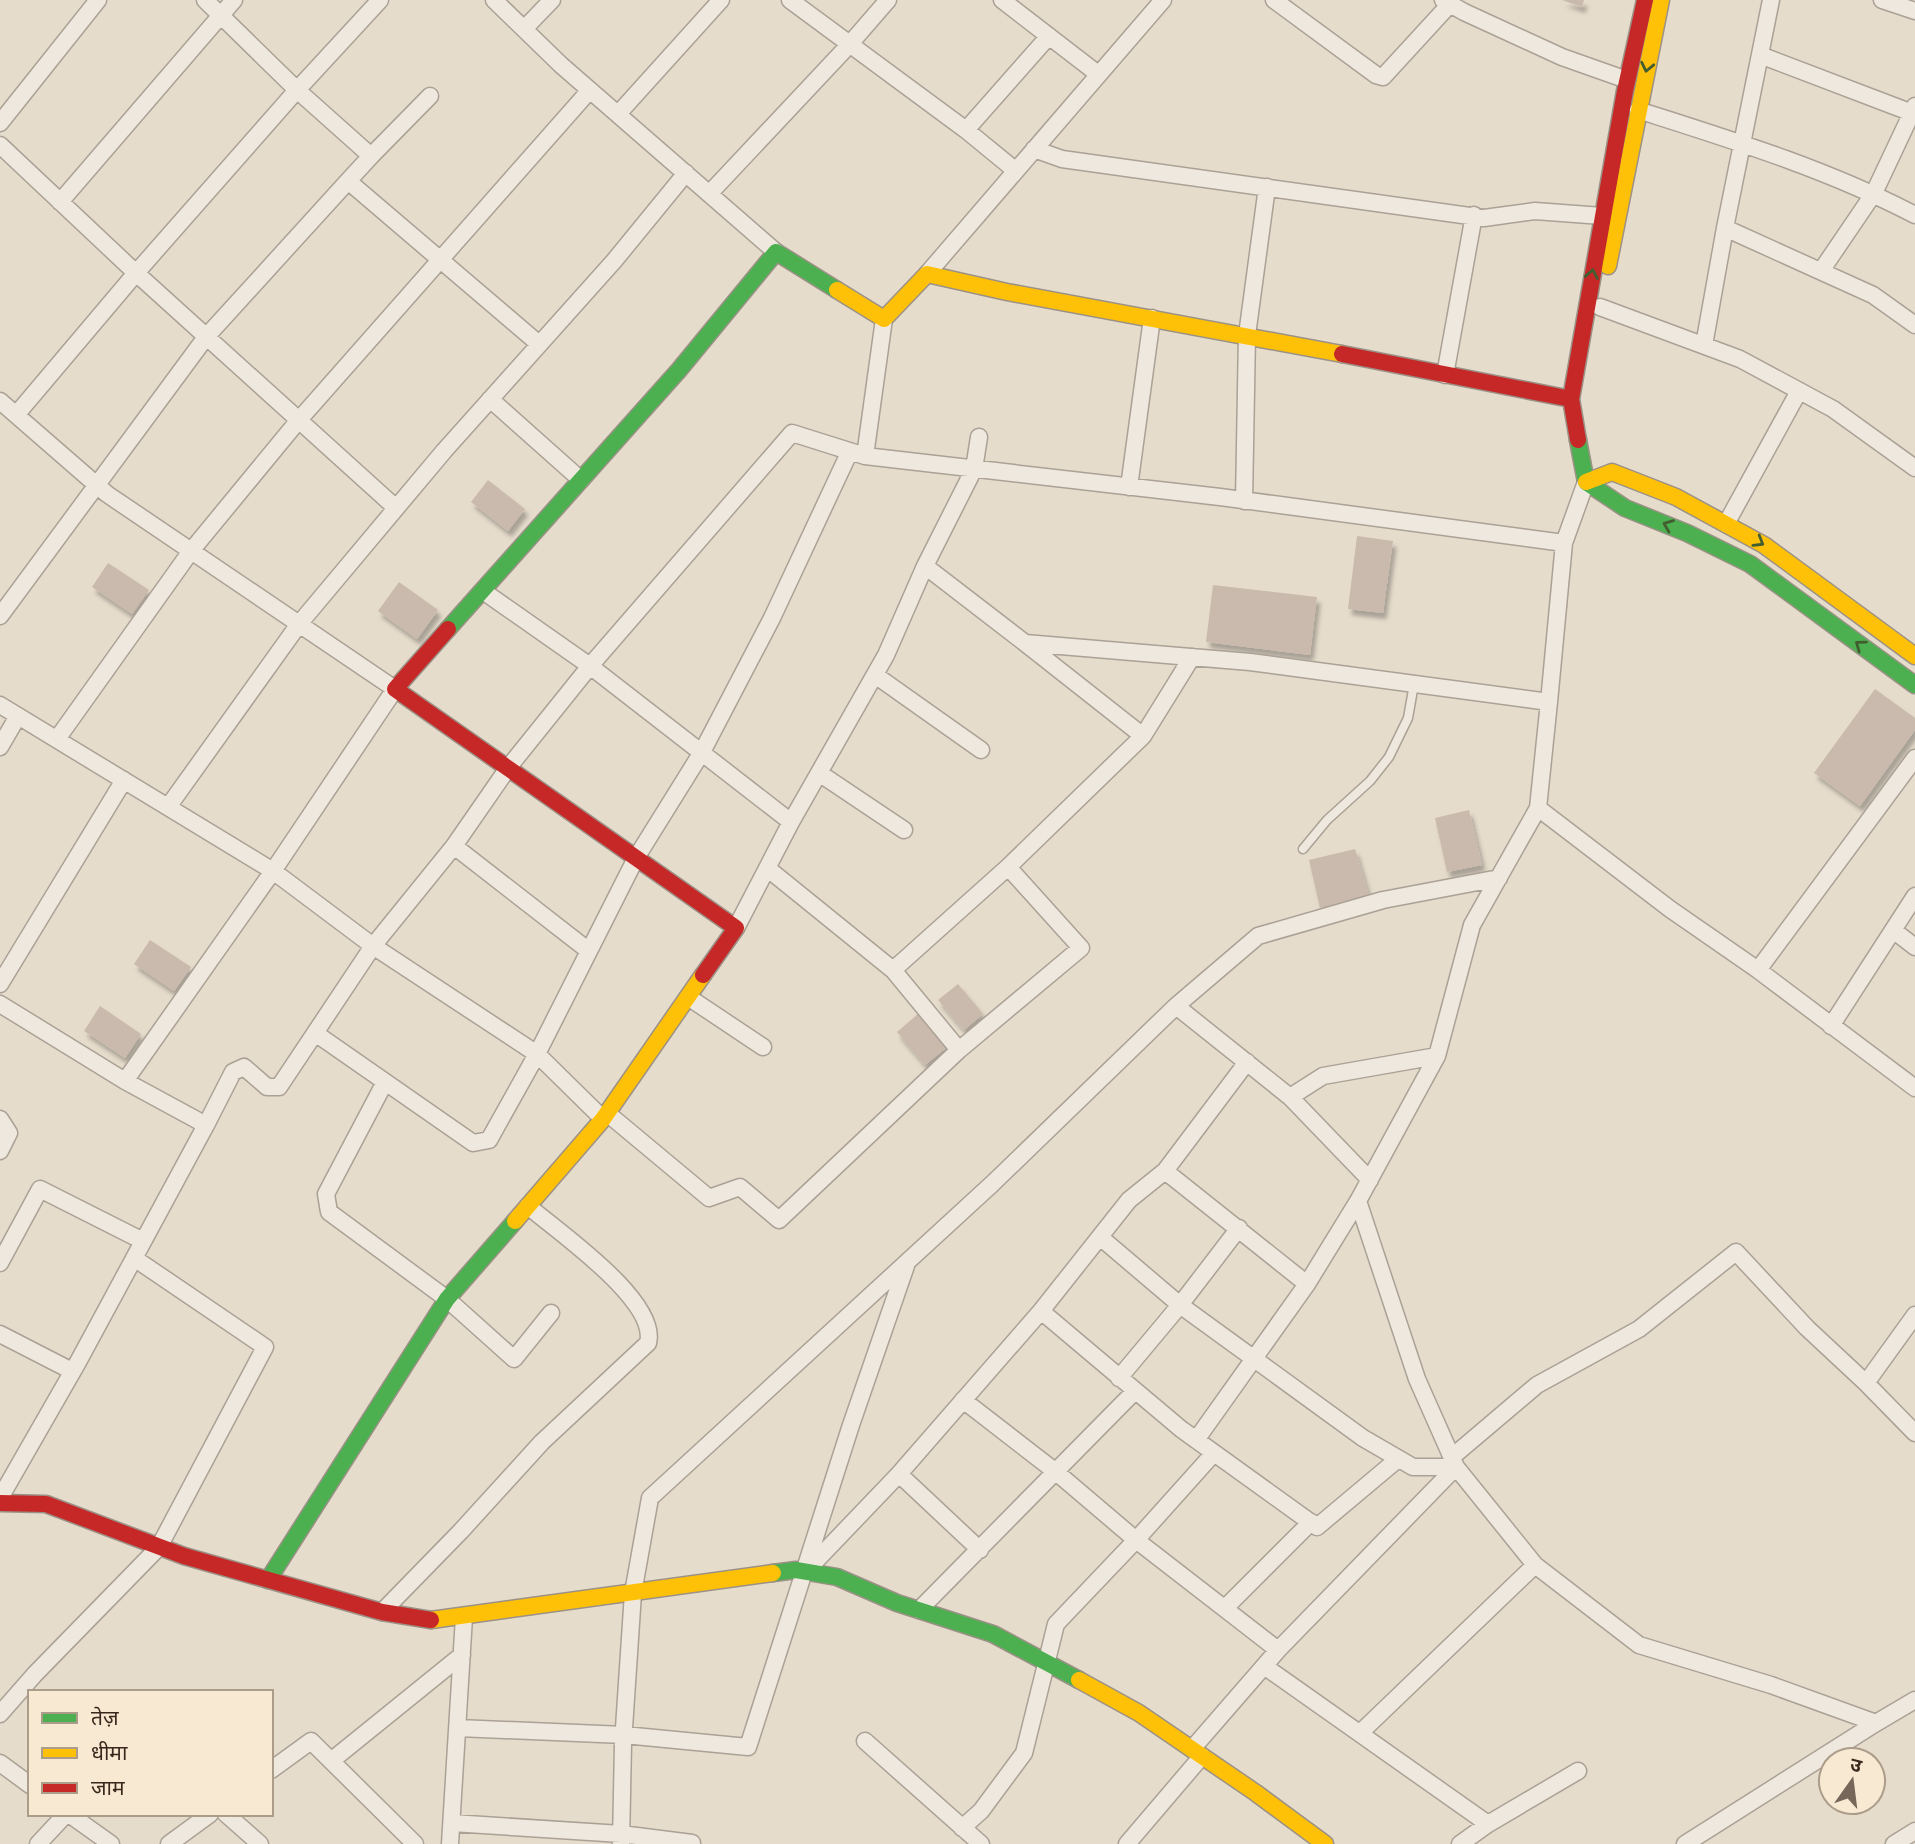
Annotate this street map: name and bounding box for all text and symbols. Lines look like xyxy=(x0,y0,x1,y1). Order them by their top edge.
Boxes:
one-way arrow xyxy=(1640,61,1655,73)
one-way arrow xyxy=(1584,268,1599,280)
one-way arrow xyxy=(1662,520,1674,534)
one-way arrow xyxy=(1751,534,1764,547)
one-way arrow xyxy=(1855,640,1868,653)
legend xyxy=(28,1690,273,1816)
text: तेज़ xyxy=(91,1703,119,1732)
text: धीमा xyxy=(91,1738,128,1767)
north arrow xyxy=(1817,1746,1887,1816)
text: उ xyxy=(1848,1751,1866,1779)
text: जाम xyxy=(91,1773,125,1802)

